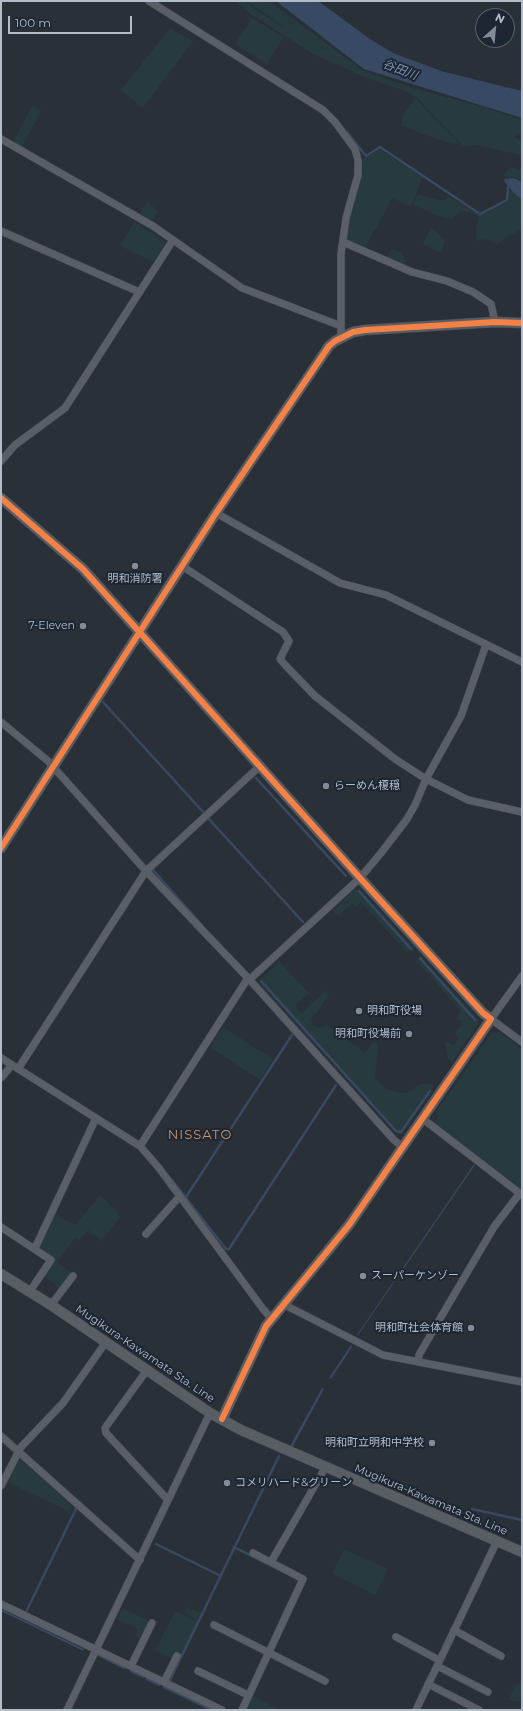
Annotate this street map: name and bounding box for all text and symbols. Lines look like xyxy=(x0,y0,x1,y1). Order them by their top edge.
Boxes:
scale bar xyxy=(10,8,134,34)
north arrow xyxy=(475,8,515,48)
text: N xyxy=(493,10,507,26)
text: 100 m xyxy=(15,15,51,30)
water label: 谷田川 xyxy=(381,57,419,83)
marker: 明和消防署 xyxy=(130,561,140,571)
place label: 明和消防署 xyxy=(108,572,162,586)
place label: 7-Eleven xyxy=(28,619,75,633)
marker: 7-Eleven xyxy=(78,621,88,631)
place label: らーめん榎穏 xyxy=(334,779,400,793)
marker: らーめん榎穏 xyxy=(321,781,331,791)
place label: 明和町役場 xyxy=(367,1004,422,1018)
marker: 明和町役場 xyxy=(354,1006,364,1016)
place label: 明和町役場前 xyxy=(335,1027,401,1041)
marker: 明和町役場前 xyxy=(404,1029,414,1039)
district label: NISSATO xyxy=(168,1127,232,1143)
place label: スーパーケンゾー xyxy=(371,1269,459,1283)
marker: スーパーケンゾー xyxy=(358,1271,368,1281)
street label: Mugikura-Kawamata Sta. Line xyxy=(73,1302,217,1406)
place label: 明和町社会体育館 xyxy=(375,1321,463,1335)
marker: 明和町社会体育館 xyxy=(466,1323,476,1333)
place label: 明和町立明和中学校 xyxy=(325,1436,424,1450)
marker: 明和町立明和中学校 xyxy=(427,1438,437,1448)
street label: Mugikura-Kawamata Sta. Line xyxy=(353,1462,509,1538)
place label: コメリハード&グリーン xyxy=(235,1476,352,1490)
marker: コメリハード&グリーン xyxy=(222,1478,232,1488)

